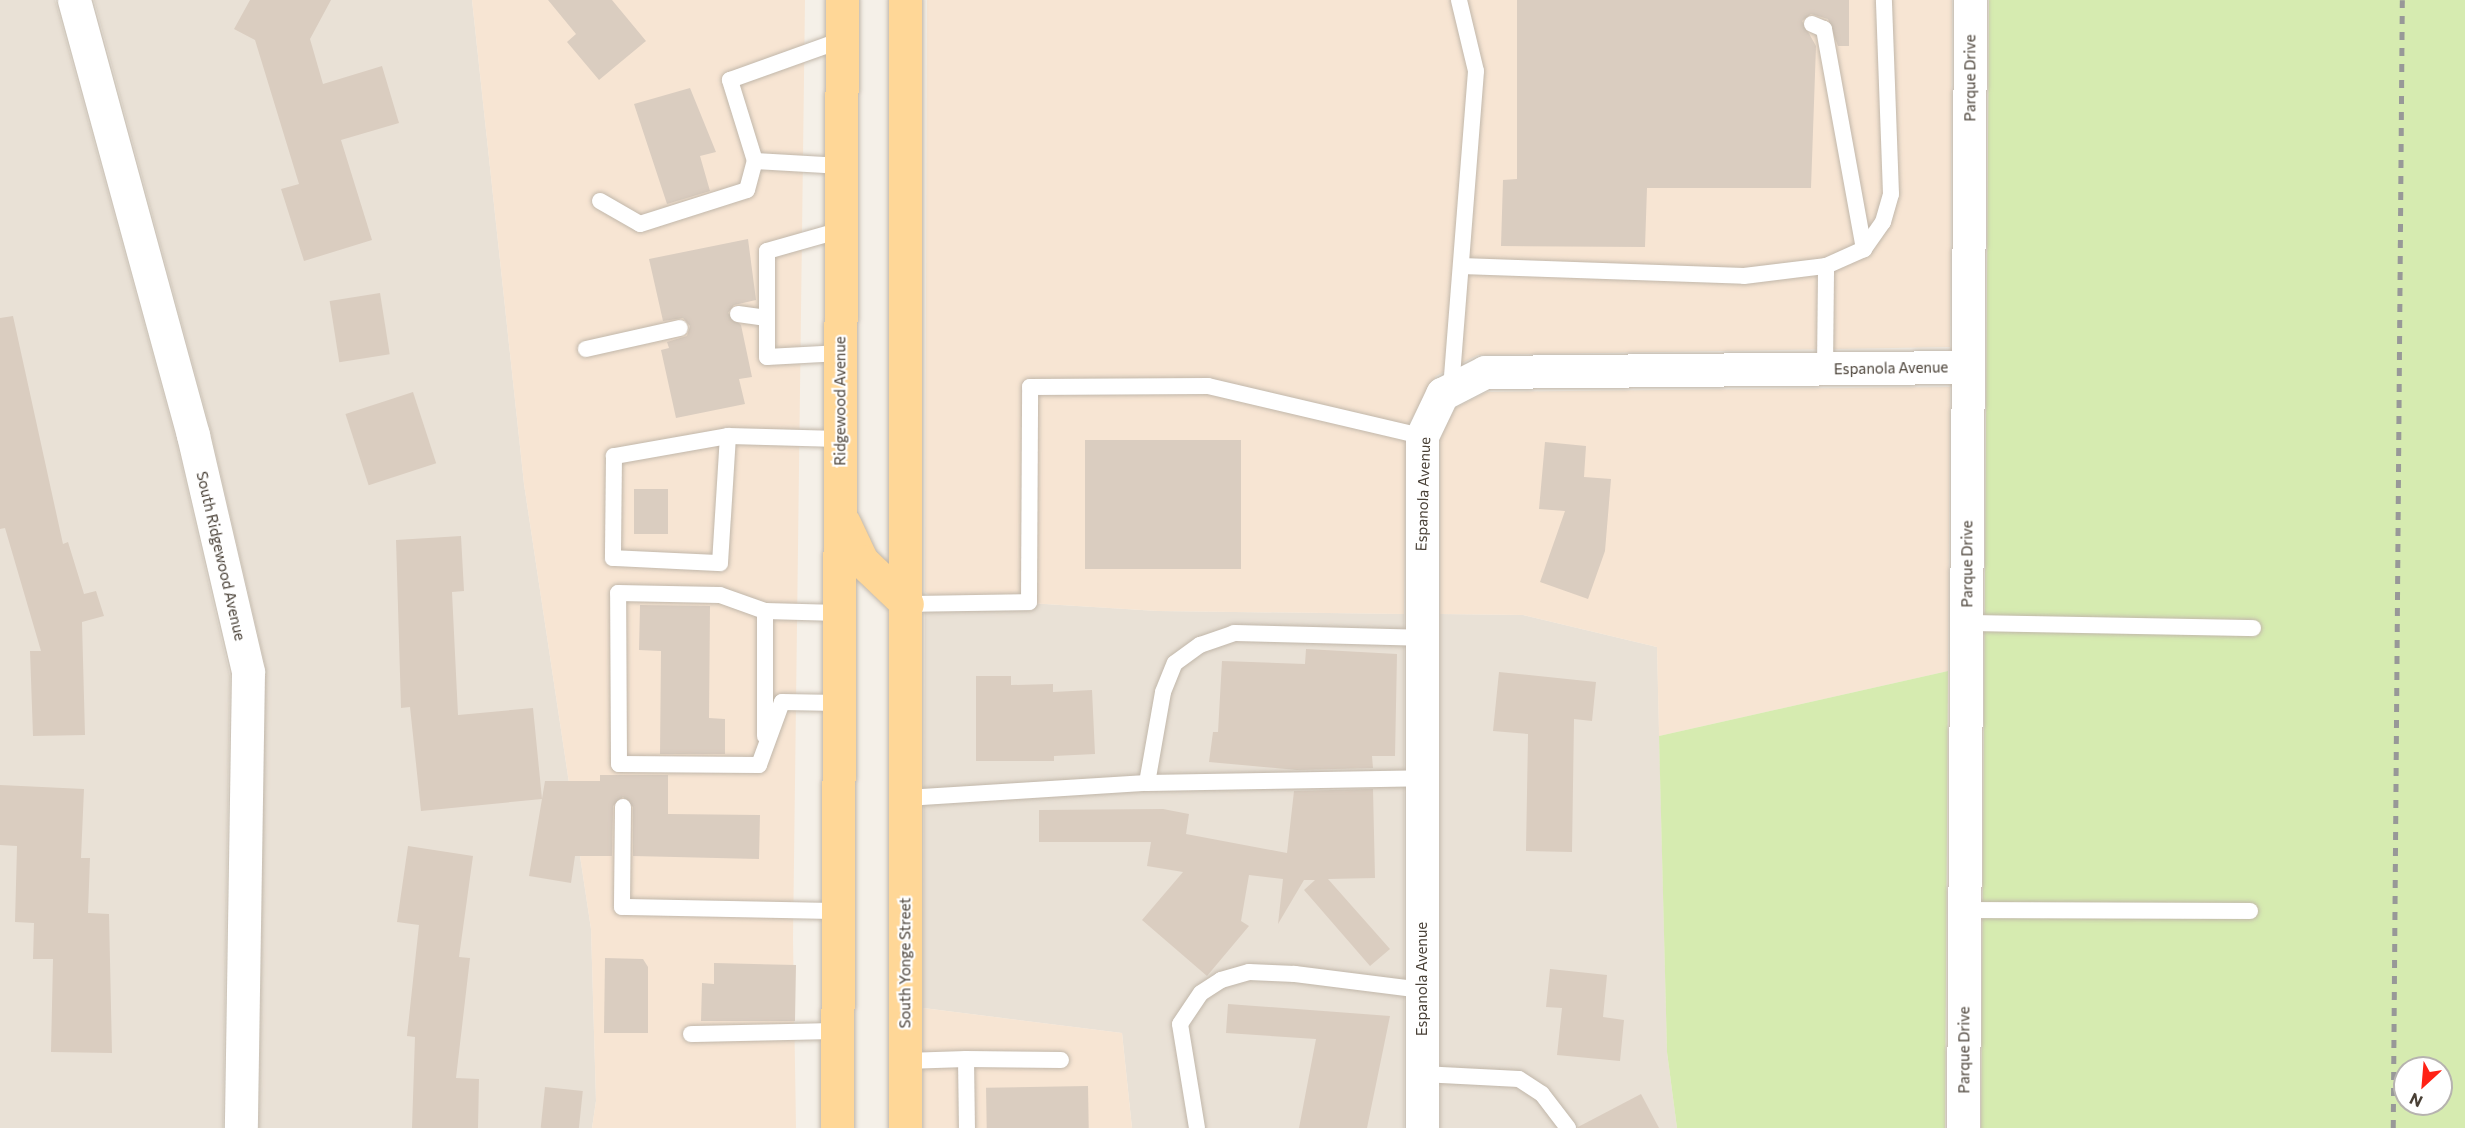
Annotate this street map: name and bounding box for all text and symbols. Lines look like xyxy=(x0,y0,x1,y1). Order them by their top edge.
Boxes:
street label: Parque Drive xyxy=(1961,34,1979,122)
street label: Ridgewood Avenue xyxy=(831,336,849,466)
street label: Espanola Avenue xyxy=(1834,358,1948,378)
street label: Espanola Avenue xyxy=(1412,436,1434,552)
street label: South Ridgewood Avenue xyxy=(193,470,249,642)
street label: Parque Drive xyxy=(1958,520,1976,608)
street label: South Yonge Street xyxy=(896,898,914,1028)
street label: Espanola Avenue xyxy=(1413,922,1431,1036)
street label: Parque Drive xyxy=(1955,1006,1973,1094)
north arrow xyxy=(2393,1056,2453,1116)
text: N xyxy=(2406,1090,2425,1112)

